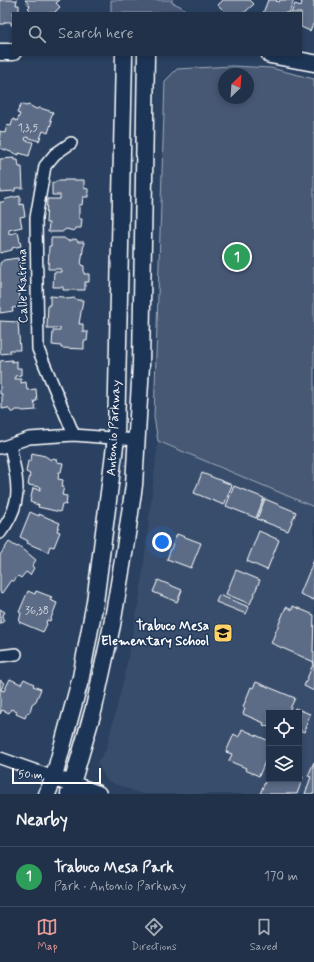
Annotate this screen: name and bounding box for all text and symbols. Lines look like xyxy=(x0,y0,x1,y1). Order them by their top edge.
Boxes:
search box xyxy=(12,12,302,56)
icon: search xyxy=(26,23,48,45)
text: Search here xyxy=(58,24,134,44)
north arrow xyxy=(218,68,254,104)
house number: 1,3,5 xyxy=(18,121,38,135)
pin: 1 xyxy=(224,242,250,272)
street label: Calle Katrina xyxy=(14,249,32,323)
street label: Antonio Parkway xyxy=(103,379,125,476)
your location xyxy=(152,532,172,552)
house number: 36,38 xyxy=(25,604,49,618)
place label: Trabuco Mesa Elementary School xyxy=(101,618,209,650)
school or university icon: Trabuco Mesa Elementary School xyxy=(212,622,234,644)
map controls xyxy=(266,710,302,782)
button: locate xyxy=(266,710,302,746)
button: layers xyxy=(266,746,302,782)
scale bar xyxy=(12,766,101,785)
text: 50 m xyxy=(18,768,43,782)
text: Nearby xyxy=(16,809,68,831)
text: Trabuco Mesa Park xyxy=(54,858,174,878)
text: 1 xyxy=(26,868,32,885)
text: 170 m xyxy=(264,868,298,885)
text: Park · Antonio Parkway xyxy=(54,878,186,895)
tab: Map xyxy=(36,916,58,954)
tab: Directions xyxy=(131,916,177,954)
tab: Saved xyxy=(250,916,277,954)

